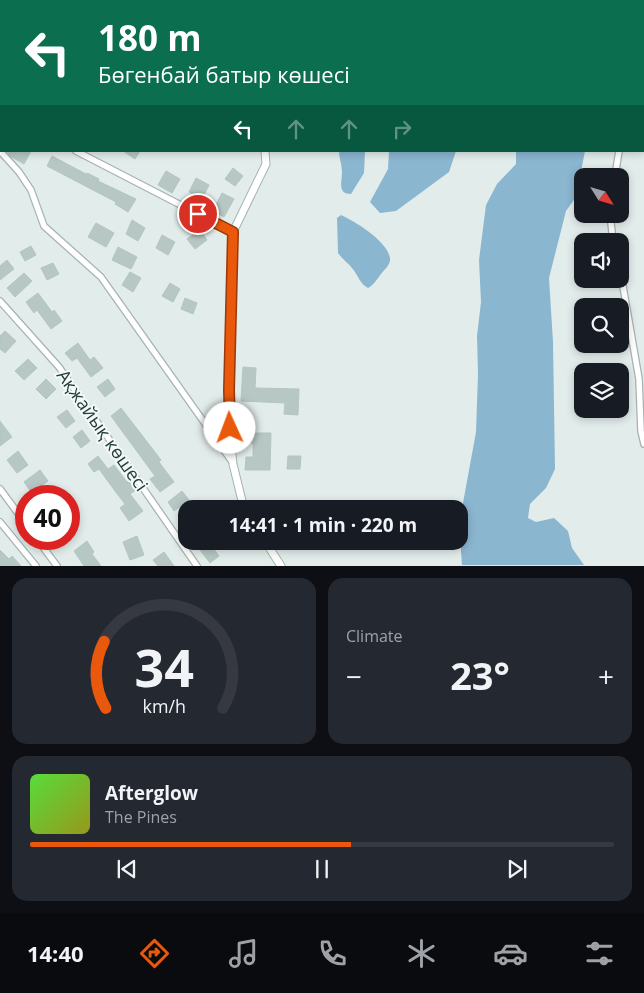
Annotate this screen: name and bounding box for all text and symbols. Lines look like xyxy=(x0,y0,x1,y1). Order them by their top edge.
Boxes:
text: 180 m xyxy=(98,14,202,61)
icon: left xyxy=(15,20,80,85)
text: Бөгенбай батыр көшесі xyxy=(98,59,350,89)
icon: left xyxy=(229,115,257,143)
icon: ahead xyxy=(282,115,310,143)
icon: ahead xyxy=(335,115,363,143)
icon: right xyxy=(388,115,416,143)
north arrow xyxy=(574,168,629,222)
map controls xyxy=(574,168,629,418)
pin xyxy=(177,193,219,235)
icon: arrive xyxy=(184,200,212,228)
button: sound xyxy=(574,233,629,288)
button: search xyxy=(574,298,629,353)
button: layers xyxy=(574,363,629,418)
street label: Ақжайық көшесі xyxy=(52,364,154,496)
position arrow xyxy=(203,401,255,453)
speed limit sign: 40 xyxy=(15,485,80,550)
text: 14:41 · 1 min · 220 m xyxy=(229,512,417,538)
text: Climate xyxy=(346,625,403,647)
text: 34 xyxy=(134,631,194,702)
text: 23° xyxy=(450,649,510,701)
text: − xyxy=(346,657,362,695)
text: + xyxy=(598,657,614,695)
text: km/h xyxy=(142,694,186,718)
text: Afterglow xyxy=(105,780,198,806)
text: The Pines xyxy=(105,806,177,828)
icon: previous xyxy=(113,855,141,883)
icon: pause xyxy=(308,855,336,883)
icon: next xyxy=(503,855,531,883)
icon: directions xyxy=(137,936,172,971)
icon: music xyxy=(226,936,261,971)
icon: phone xyxy=(315,936,350,971)
icon: climate xyxy=(404,936,439,971)
icon: car xyxy=(493,936,528,971)
icon: filters xyxy=(582,936,617,971)
text: 14:40 xyxy=(27,938,84,968)

